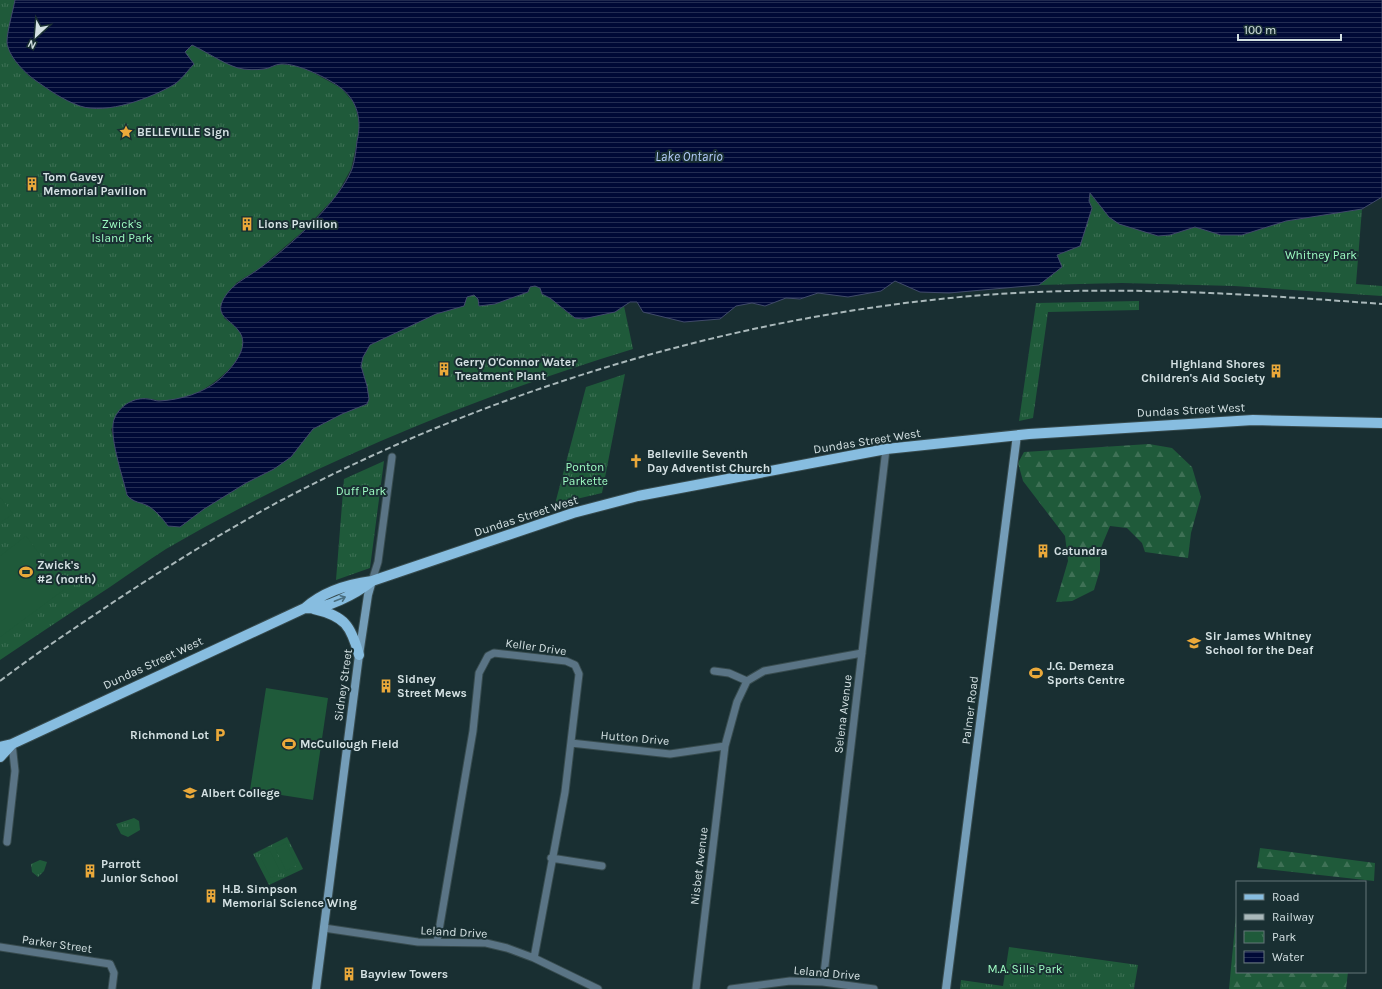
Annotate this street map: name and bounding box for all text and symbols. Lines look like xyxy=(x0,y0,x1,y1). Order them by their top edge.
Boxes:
north arrow xyxy=(16,16,56,56)
scale bar xyxy=(1238,16,1341,42)
text: 100 m xyxy=(1244,23,1276,37)
text: N xyxy=(25,37,38,52)
place icon: BELLEVILLE Sign xyxy=(118,124,134,140)
place label: BELLEVILLE Sign xyxy=(137,125,230,139)
water label: Lake Ontario xyxy=(655,149,723,164)
place label: Tom Gavey Memorial Pavilion xyxy=(43,170,146,198)
building icon: Tom Gavey Memorial Pavilion xyxy=(24,176,40,192)
building icon: Lions Pavilion xyxy=(239,216,255,232)
park label: Zwick's Island Park xyxy=(91,217,153,245)
place label: Lions Pavilion xyxy=(258,217,338,231)
park label: Whitney Park xyxy=(1285,248,1357,262)
place label: Gerry O'Connor Water Treatment Plant xyxy=(455,355,576,383)
place label: Highland Shores Children's Aid Society xyxy=(1141,357,1265,385)
building icon: Gerry O'Connor Water Treatment Plant xyxy=(436,361,452,377)
building icon: Highland Shores Children's Aid Society xyxy=(1268,363,1284,379)
street label: Dundas Street West xyxy=(1136,400,1246,420)
street label: Dundas Street West xyxy=(812,426,922,456)
place label: Belleville Seventh Day Adventist Church xyxy=(647,447,770,475)
church icon: Belleville Seventh Day Adventist Church xyxy=(628,453,644,469)
park label: Ponton Parkette xyxy=(562,460,608,488)
park label: Duff Park xyxy=(336,484,387,498)
street label: Dundas Street West xyxy=(472,492,580,539)
building icon: Catundra xyxy=(1035,543,1051,559)
place label: Catundra xyxy=(1054,544,1107,558)
place label: Zwick's #2 (north) xyxy=(37,558,96,586)
sports icon: Zwick's #2 (north) xyxy=(18,564,34,580)
one-way arrow xyxy=(334,595,346,603)
place label: Sir James Whitney School for the Deaf xyxy=(1205,629,1314,657)
street label: Dundas Street West xyxy=(101,634,206,692)
school or university icon: Sir James Whitney School for the Deaf xyxy=(1186,635,1202,651)
street label: Keller Drive xyxy=(505,636,567,658)
street label: Sidney Street xyxy=(331,648,355,722)
place label: J.G. Demeza Sports Centre xyxy=(1047,659,1125,687)
sports icon: J.G. Demeza Sports Centre xyxy=(1028,665,1044,681)
place label: Sidney Street Mews xyxy=(397,672,467,700)
street label: Selena Avenue xyxy=(831,674,855,754)
street label: Palmer Road xyxy=(959,675,981,745)
building icon: Sidney Street Mews xyxy=(378,678,394,694)
parking icon: Richmond Lot xyxy=(212,727,228,743)
place label: Richmond Lot xyxy=(130,728,209,742)
street label: Hutton Drive xyxy=(600,728,670,748)
sports icon: McCullough Field xyxy=(281,736,297,752)
place label: McCullough Field xyxy=(300,737,399,751)
school or university icon: Albert College xyxy=(182,785,198,801)
place label: Albert College xyxy=(201,786,280,800)
street label: Nisbet Avenue xyxy=(687,826,711,906)
place label: Parrott Junior School xyxy=(101,857,179,885)
building icon: Parrott Junior School xyxy=(82,863,98,879)
legend xyxy=(1236,881,1366,973)
place label: H.B. Simpson Memorial Science Wing xyxy=(222,882,357,910)
building icon: H.B. Simpson Memorial Science Wing xyxy=(203,888,219,904)
text: Road xyxy=(1272,890,1300,904)
text: Railway xyxy=(1272,910,1314,924)
street label: Leland Drive xyxy=(420,923,488,941)
text: Park xyxy=(1272,930,1297,944)
street label: Parker Street xyxy=(21,932,93,956)
text: Water xyxy=(1272,950,1305,964)
park label: M.A. Sills Park xyxy=(987,962,1063,976)
street label: Leland Drive xyxy=(793,963,861,983)
building icon: Bayview Towers xyxy=(341,966,357,982)
place label: Bayview Towers xyxy=(360,967,448,981)

